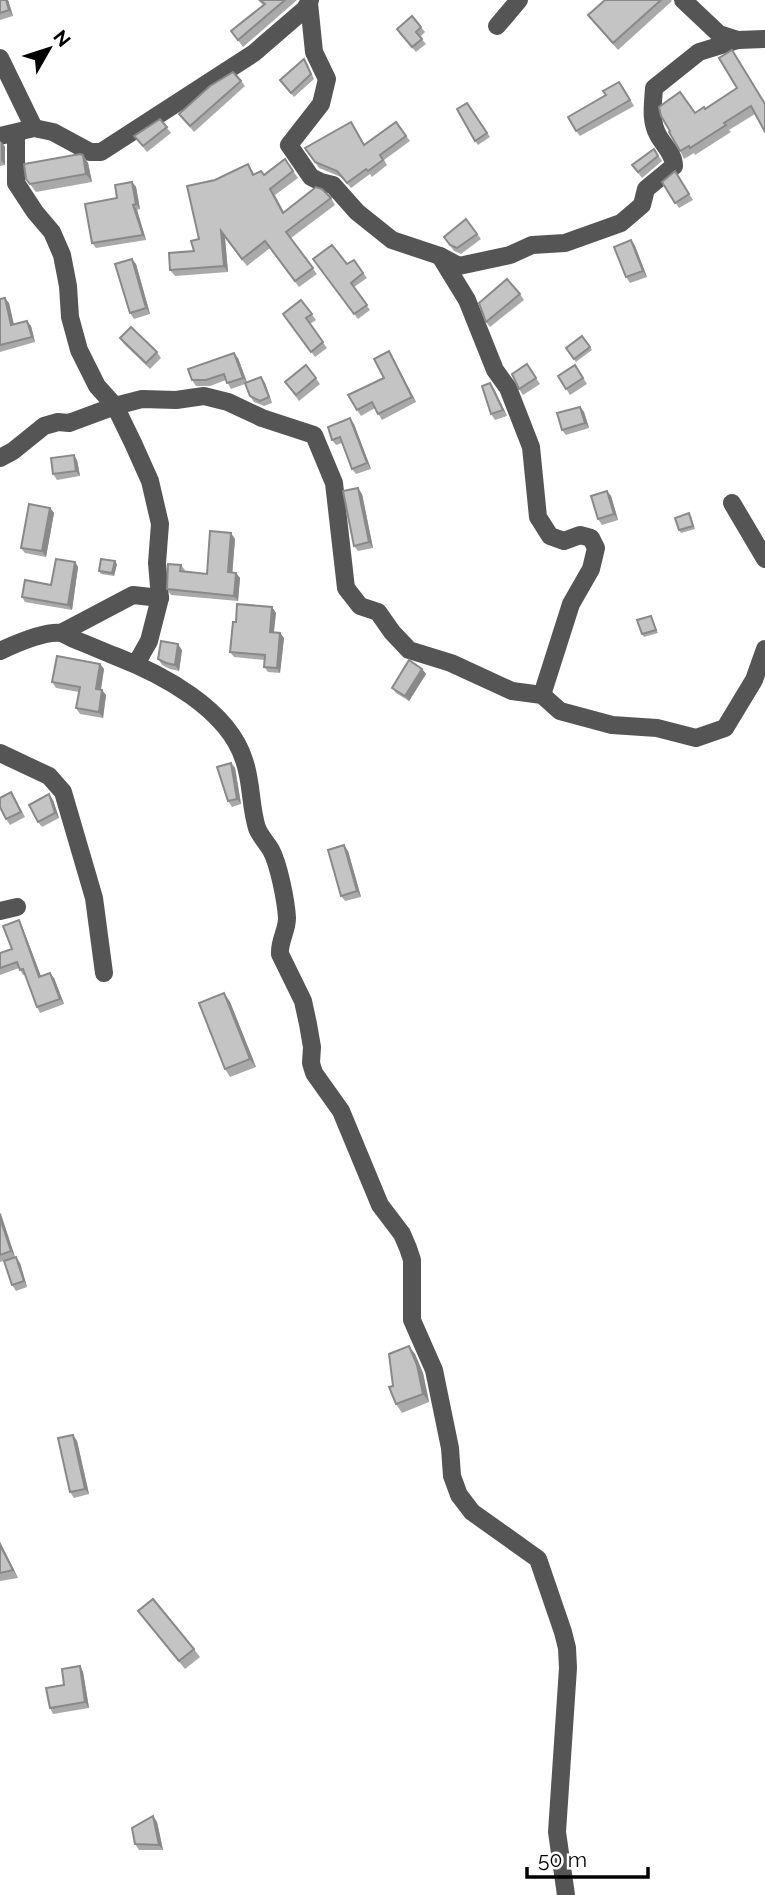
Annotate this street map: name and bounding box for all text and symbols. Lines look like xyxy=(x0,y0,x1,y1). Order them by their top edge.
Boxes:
north arrow xyxy=(14,14,84,84)
text: N xyxy=(49,26,75,51)
scale bar xyxy=(527,1836,648,1880)
text: 50 m xyxy=(538,1847,587,1872)

